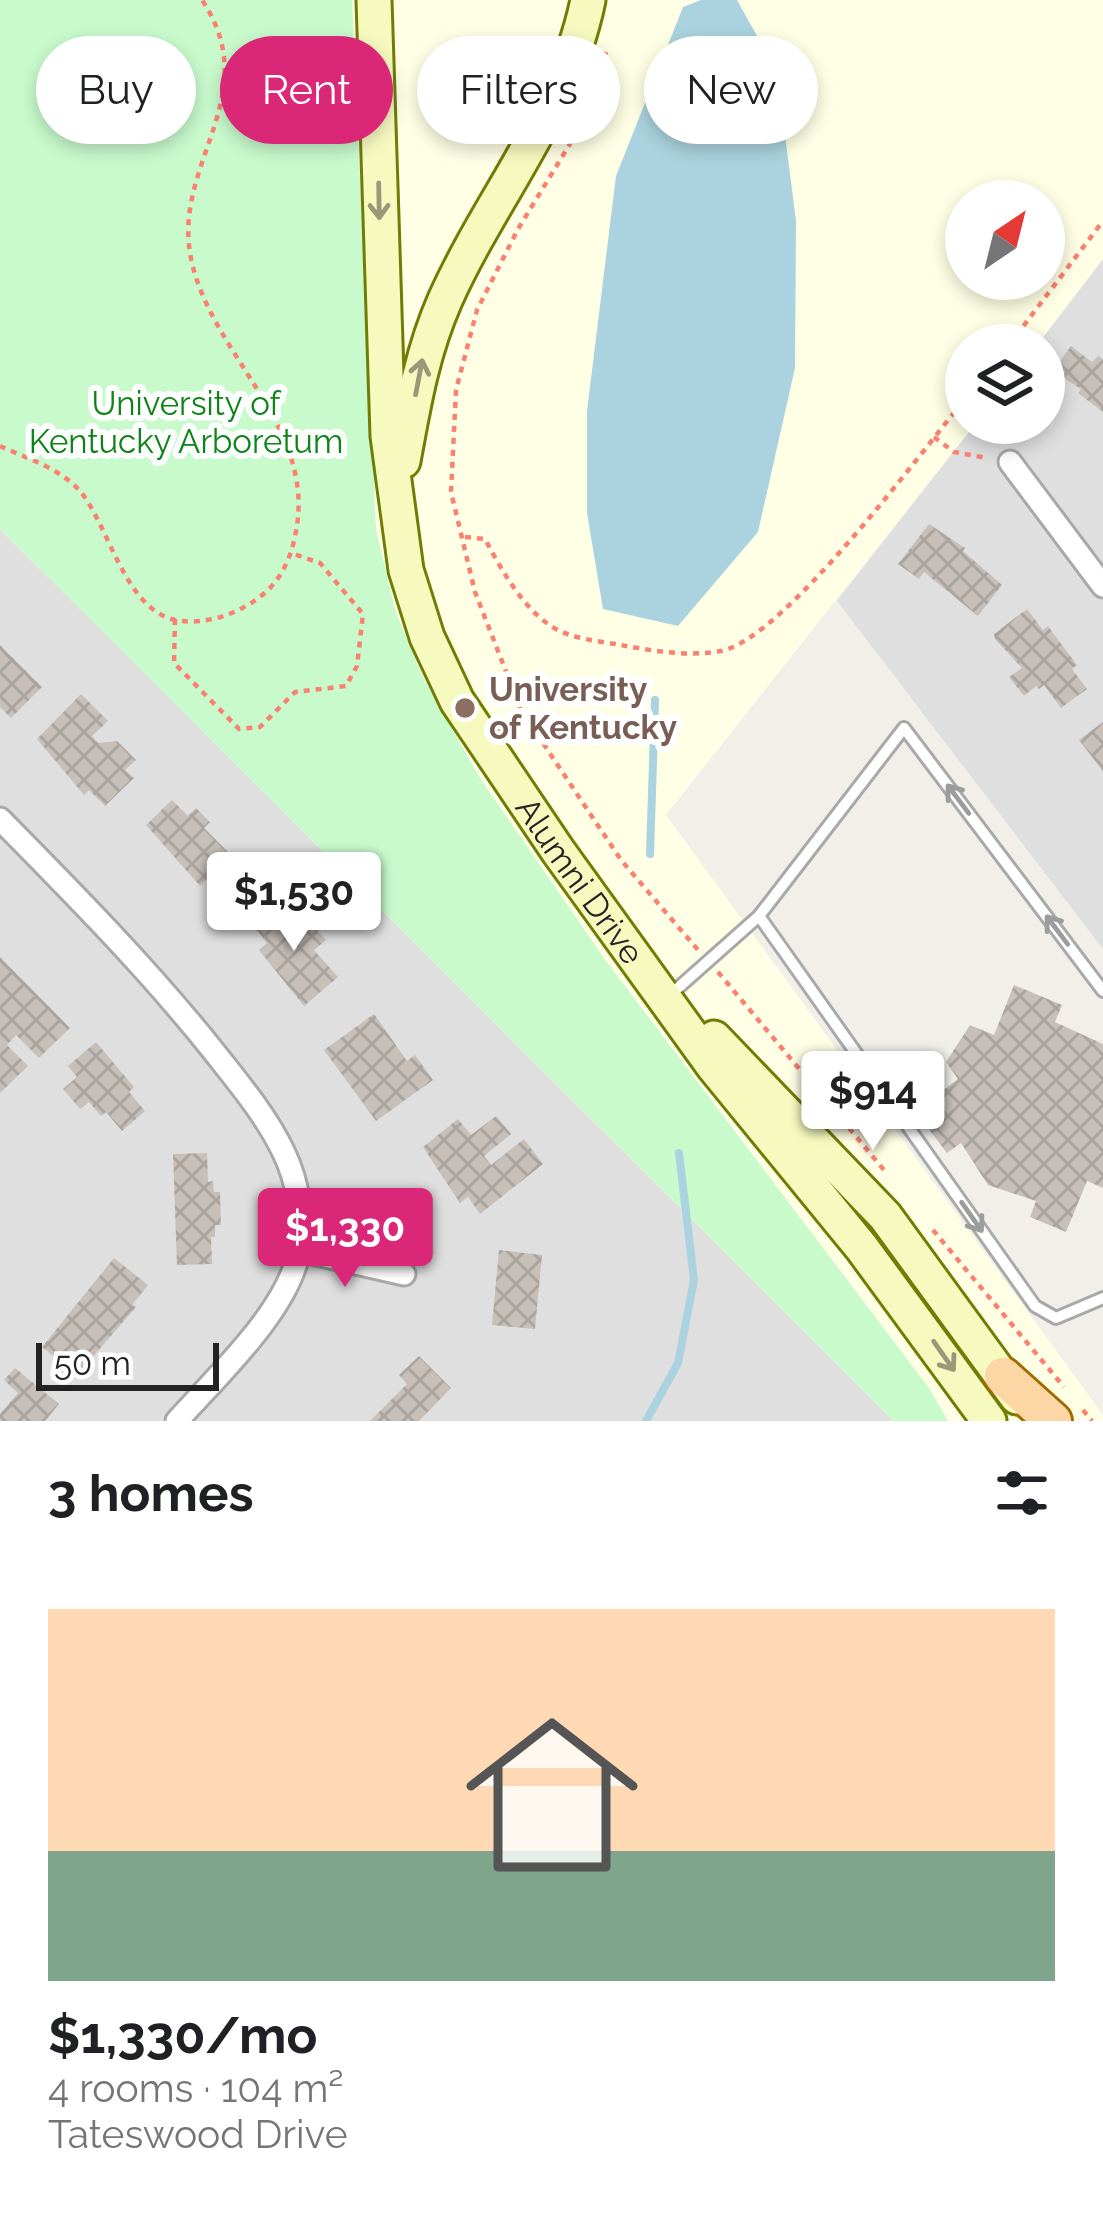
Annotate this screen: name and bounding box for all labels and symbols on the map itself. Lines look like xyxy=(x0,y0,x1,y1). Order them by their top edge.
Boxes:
north arrow xyxy=(945,180,1065,300)
one-way arrow xyxy=(368,181,391,220)
one-way arrow xyxy=(409,359,431,398)
park label: University of Kentucky Arboretum xyxy=(29,384,343,461)
place label: University of Kentucky xyxy=(489,670,677,747)
marker: University of Kentucky xyxy=(452,695,478,721)
one-way arrow xyxy=(945,783,971,815)
street label: Alumni Drive xyxy=(508,790,652,972)
pin: $1,530 xyxy=(196,852,392,954)
one-way arrow xyxy=(1045,915,1071,947)
pin: $914 xyxy=(802,1051,944,1153)
pin: $1,330 xyxy=(247,1188,443,1290)
one-way arrow xyxy=(959,1200,984,1233)
scale bar xyxy=(36,1337,219,1390)
one-way arrow xyxy=(931,1339,956,1372)

